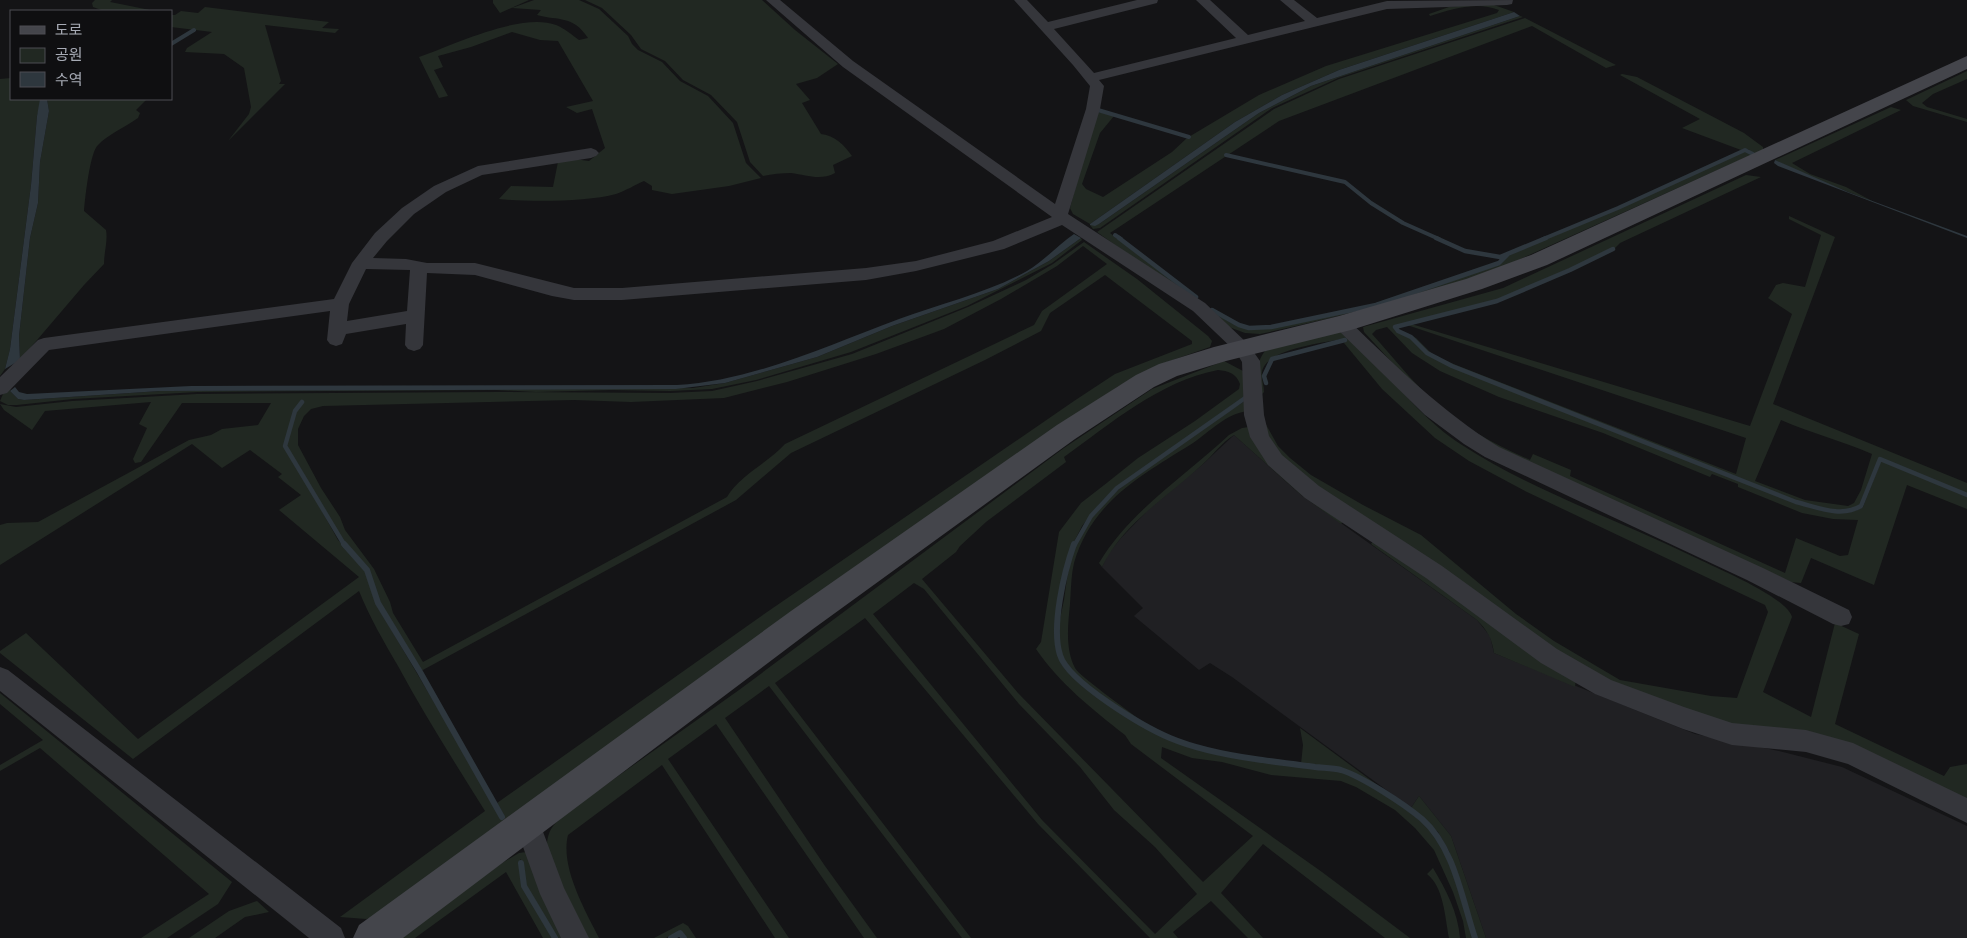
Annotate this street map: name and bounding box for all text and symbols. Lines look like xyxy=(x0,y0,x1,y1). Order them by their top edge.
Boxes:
legend xyxy=(10,10,172,100)
text: 도로 xyxy=(55,21,83,39)
text: 공원 xyxy=(55,46,83,64)
text: 수역 xyxy=(55,71,83,89)

